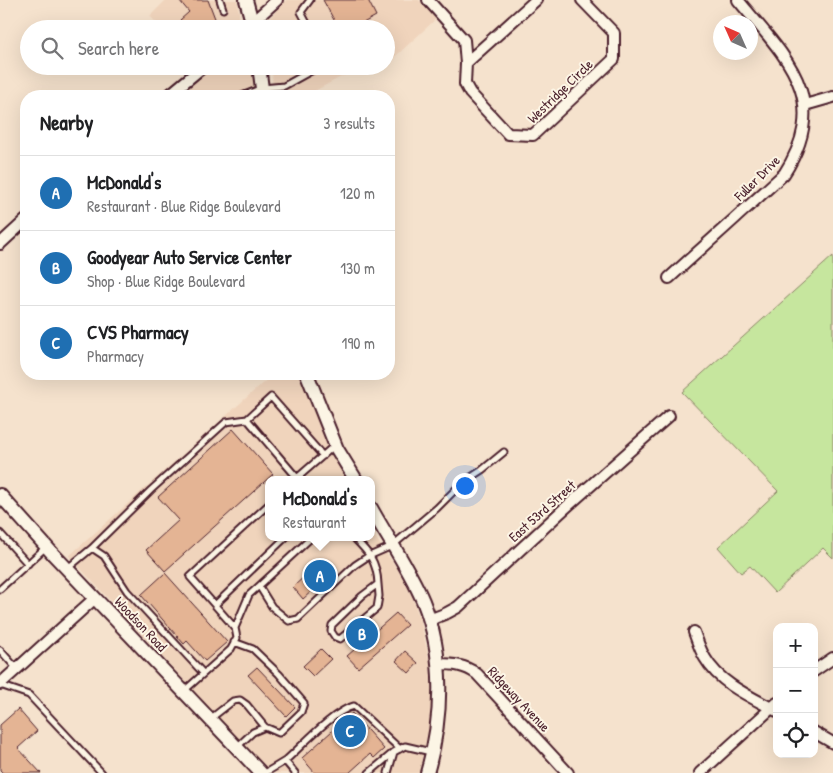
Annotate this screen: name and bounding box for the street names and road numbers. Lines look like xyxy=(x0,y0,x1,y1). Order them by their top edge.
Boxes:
street label: Westridge Circle xyxy=(523,54,598,127)
street label: Fuller Drive xyxy=(729,150,784,205)
street label: East 53rd Street xyxy=(504,475,579,546)
street label: Woodson Road xyxy=(111,592,172,656)
street label: Ridgeway Avenue xyxy=(483,662,555,737)

